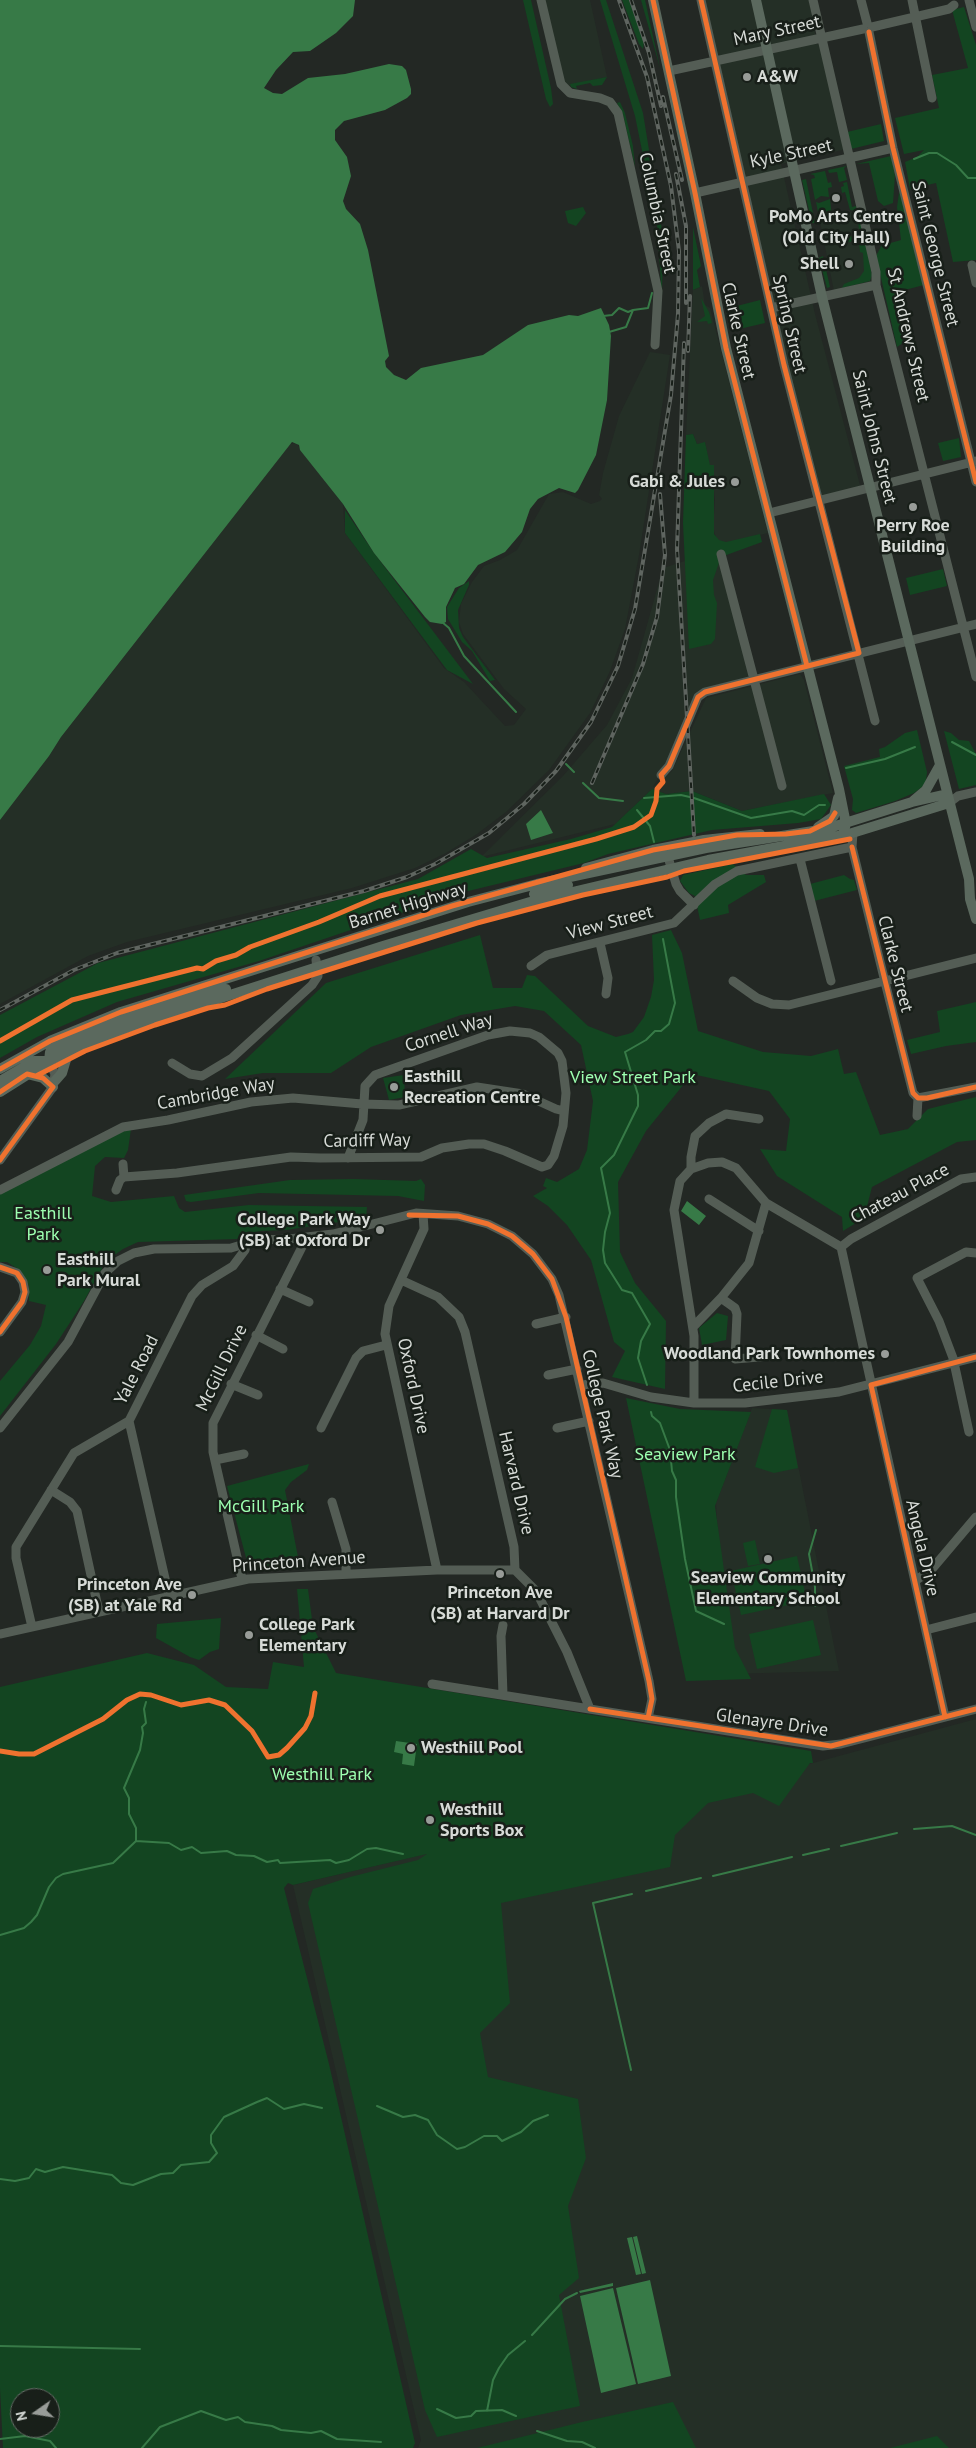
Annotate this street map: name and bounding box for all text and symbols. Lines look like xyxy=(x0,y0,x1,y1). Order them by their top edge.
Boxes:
street label: Mary Street xyxy=(731,11,823,51)
place label: A&W xyxy=(757,66,798,88)
marker: A&W xyxy=(741,71,753,83)
street label: Kyle Street xyxy=(748,135,834,173)
street label: Columbia Street xyxy=(634,151,680,275)
street label: Saint George Street xyxy=(906,179,964,329)
marker: PoMo Arts Centre (Old City Hall) xyxy=(830,192,842,204)
place label: PoMo Arts Centre (Old City Hall) xyxy=(769,206,903,248)
place label: Shell xyxy=(800,253,839,275)
marker: Shell xyxy=(843,258,855,270)
street label: St Andrews Street xyxy=(882,266,934,404)
street label: Spring Street xyxy=(767,273,811,375)
street label: Clarke Street xyxy=(716,280,760,382)
street label: Saint Johns Street xyxy=(847,368,901,506)
place label: Gabi & Jules xyxy=(629,471,725,493)
marker: Gabi & Jules xyxy=(729,476,741,488)
marker: Perry Roe Building xyxy=(907,501,919,513)
place label: Perry Roe Building xyxy=(876,515,950,558)
street label: Barnet Highway xyxy=(346,878,470,934)
street label: View Street xyxy=(565,901,655,945)
street label: Clarke Street xyxy=(873,913,917,1015)
street label: Cornell Way xyxy=(402,1009,496,1057)
place label: Easthill Recreation Centre xyxy=(404,1066,540,1108)
park label: View Street Park xyxy=(570,1067,696,1089)
street label: Cambridge Way xyxy=(156,1073,276,1115)
marker: Easthill Recreation Centre xyxy=(388,1081,400,1093)
street label: Cardiff Way xyxy=(323,1129,411,1153)
street label: Chateau Place xyxy=(847,1159,953,1229)
park label: Easthill Park xyxy=(14,1203,72,1246)
place label: College Park Way (SB) at Oxford Dr xyxy=(237,1209,370,1252)
marker: College Park Way (SB) at Oxford Dr xyxy=(374,1224,386,1236)
place label: Easthill Park Mural xyxy=(57,1249,140,1292)
marker: Easthill Park Mural xyxy=(41,1264,53,1276)
street label: McGill Drive xyxy=(192,1321,252,1415)
street label: Yale Road xyxy=(110,1332,164,1408)
street label: Oxford Drive xyxy=(392,1336,434,1436)
place label: Woodland Park Townhomes xyxy=(664,1343,875,1365)
street label: College Park Way xyxy=(577,1347,627,1481)
marker: Woodland Park Townhomes xyxy=(879,1348,891,1360)
street label: Cecile Drive xyxy=(732,1366,824,1398)
street label: Harvard Drive xyxy=(494,1429,538,1537)
park label: Seaview Park xyxy=(634,1444,736,1466)
park label: McGill Park xyxy=(218,1496,304,1518)
street label: Angela Drive xyxy=(900,1498,944,1598)
street label: Princeton Avenue xyxy=(232,1547,366,1577)
marker: Seaview Community Elementary School xyxy=(762,1553,774,1565)
place label: Seaview Community Elementary School xyxy=(691,1567,845,1610)
marker: Princeton Ave (SB) at Harvard Dr xyxy=(494,1568,506,1580)
place label: Princeton Ave (SB) at Yale Rd xyxy=(68,1574,182,1616)
place label: Princeton Ave (SB) at Harvard Dr xyxy=(430,1582,570,1625)
marker: Princeton Ave (SB) at Yale Rd xyxy=(186,1589,198,1601)
place label: College Park Elementary xyxy=(259,1614,355,1656)
marker: College Park Elementary xyxy=(243,1629,255,1641)
street label: Glenayre Drive xyxy=(715,1704,829,1742)
place label: Westhill Pool xyxy=(421,1737,523,1759)
marker: Westhill Pool xyxy=(405,1742,417,1754)
park label: Westhill Park xyxy=(272,1764,372,1786)
place label: Westhill Sports Box xyxy=(440,1799,524,1842)
marker: Westhill Sports Box xyxy=(424,1814,436,1826)
north arrow xyxy=(10,2388,60,2438)
text: N xyxy=(12,2410,31,2423)

